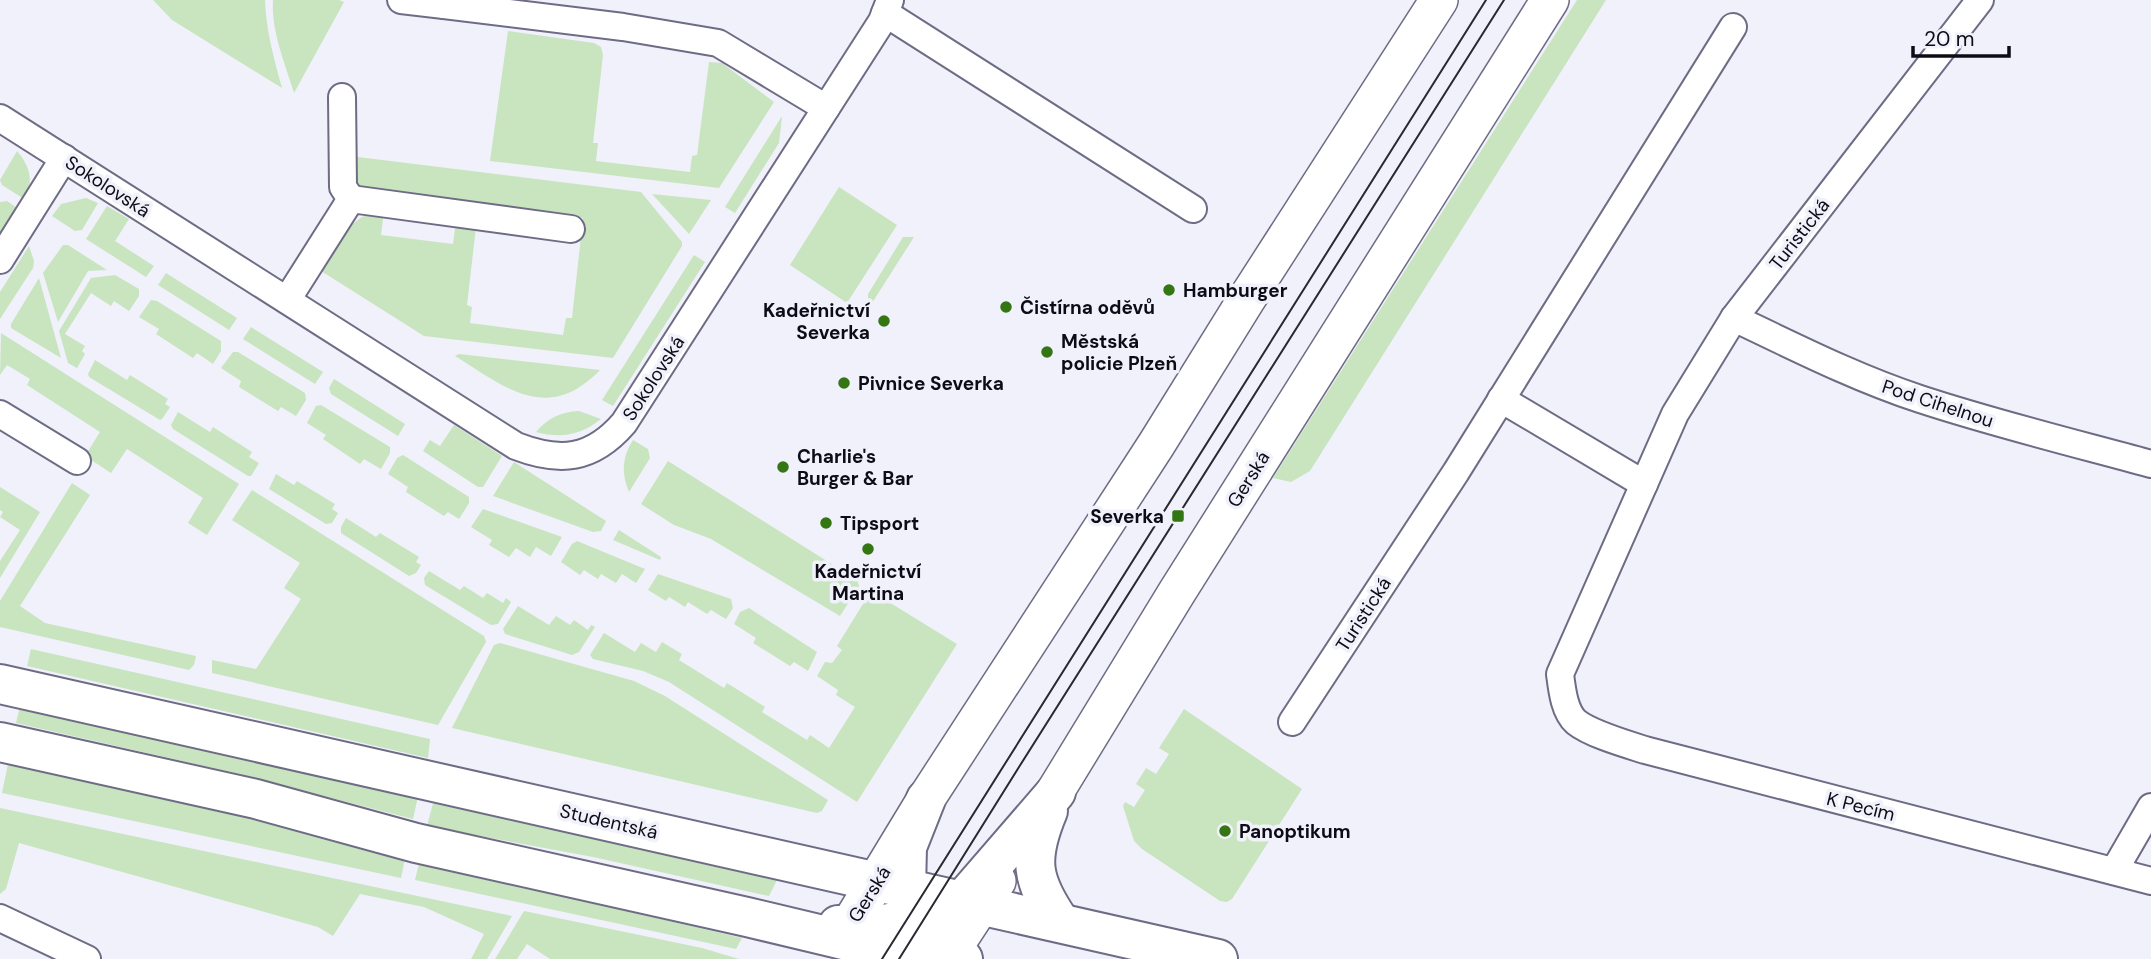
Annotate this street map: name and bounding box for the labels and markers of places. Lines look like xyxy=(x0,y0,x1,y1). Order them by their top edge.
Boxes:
place label: Hamburger xyxy=(1183,278,1288,303)
marker: Hamburger xyxy=(1161,282,1177,298)
place label: Čistírna oděvů xyxy=(1020,295,1155,320)
place label: Kadeřnictví Severka xyxy=(763,298,870,345)
marker: Čistírna oděvů xyxy=(998,299,1014,315)
marker: Kadeřnictví Severka xyxy=(876,313,892,329)
place label: Městská policie Plzeň xyxy=(1061,329,1177,376)
marker: Městská policie Plzeň xyxy=(1039,344,1055,360)
place label: Pivnice Severka xyxy=(858,371,1004,396)
marker: Pivnice Severka xyxy=(836,375,852,391)
place label: Charlie's Burger & Bar xyxy=(797,444,914,491)
marker: Charlie's Burger & Bar xyxy=(775,459,791,475)
place label: Severka xyxy=(1090,504,1164,529)
marker: Severka xyxy=(1170,508,1186,524)
place label: Tipsport xyxy=(840,511,919,536)
marker: Tipsport xyxy=(818,515,834,531)
marker: Kadeřnictví Martina xyxy=(860,541,876,557)
place label: Kadeřnictví Martina xyxy=(815,559,921,606)
place label: Panoptikum xyxy=(1239,819,1351,844)
marker: Panoptikum xyxy=(1217,823,1233,839)

